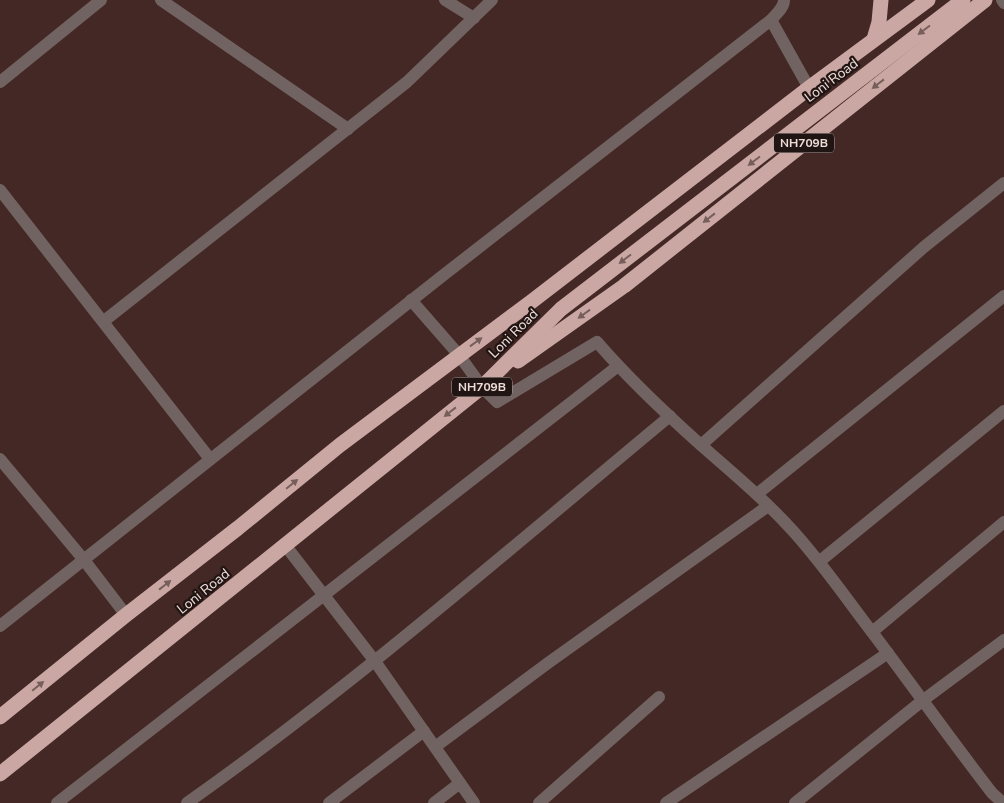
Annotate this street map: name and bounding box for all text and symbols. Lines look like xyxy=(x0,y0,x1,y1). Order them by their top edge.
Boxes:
one-way arrow xyxy=(918,24,931,35)
street label: Loni Road xyxy=(801,54,862,107)
one-way arrow xyxy=(872,79,885,90)
road number: NH709B xyxy=(774,134,834,152)
one-way arrow xyxy=(748,155,761,166)
one-way arrow xyxy=(703,213,716,223)
one-way arrow xyxy=(619,254,632,265)
street label: Loni Road xyxy=(484,304,542,362)
one-way arrow xyxy=(577,309,591,319)
one-way arrow xyxy=(469,337,483,347)
road number: NH709B xyxy=(452,378,512,397)
one-way arrow xyxy=(444,407,457,418)
one-way arrow xyxy=(286,479,298,490)
street label: Loni Road xyxy=(173,564,234,618)
one-way arrow xyxy=(158,580,172,590)
one-way arrow xyxy=(31,681,44,692)

